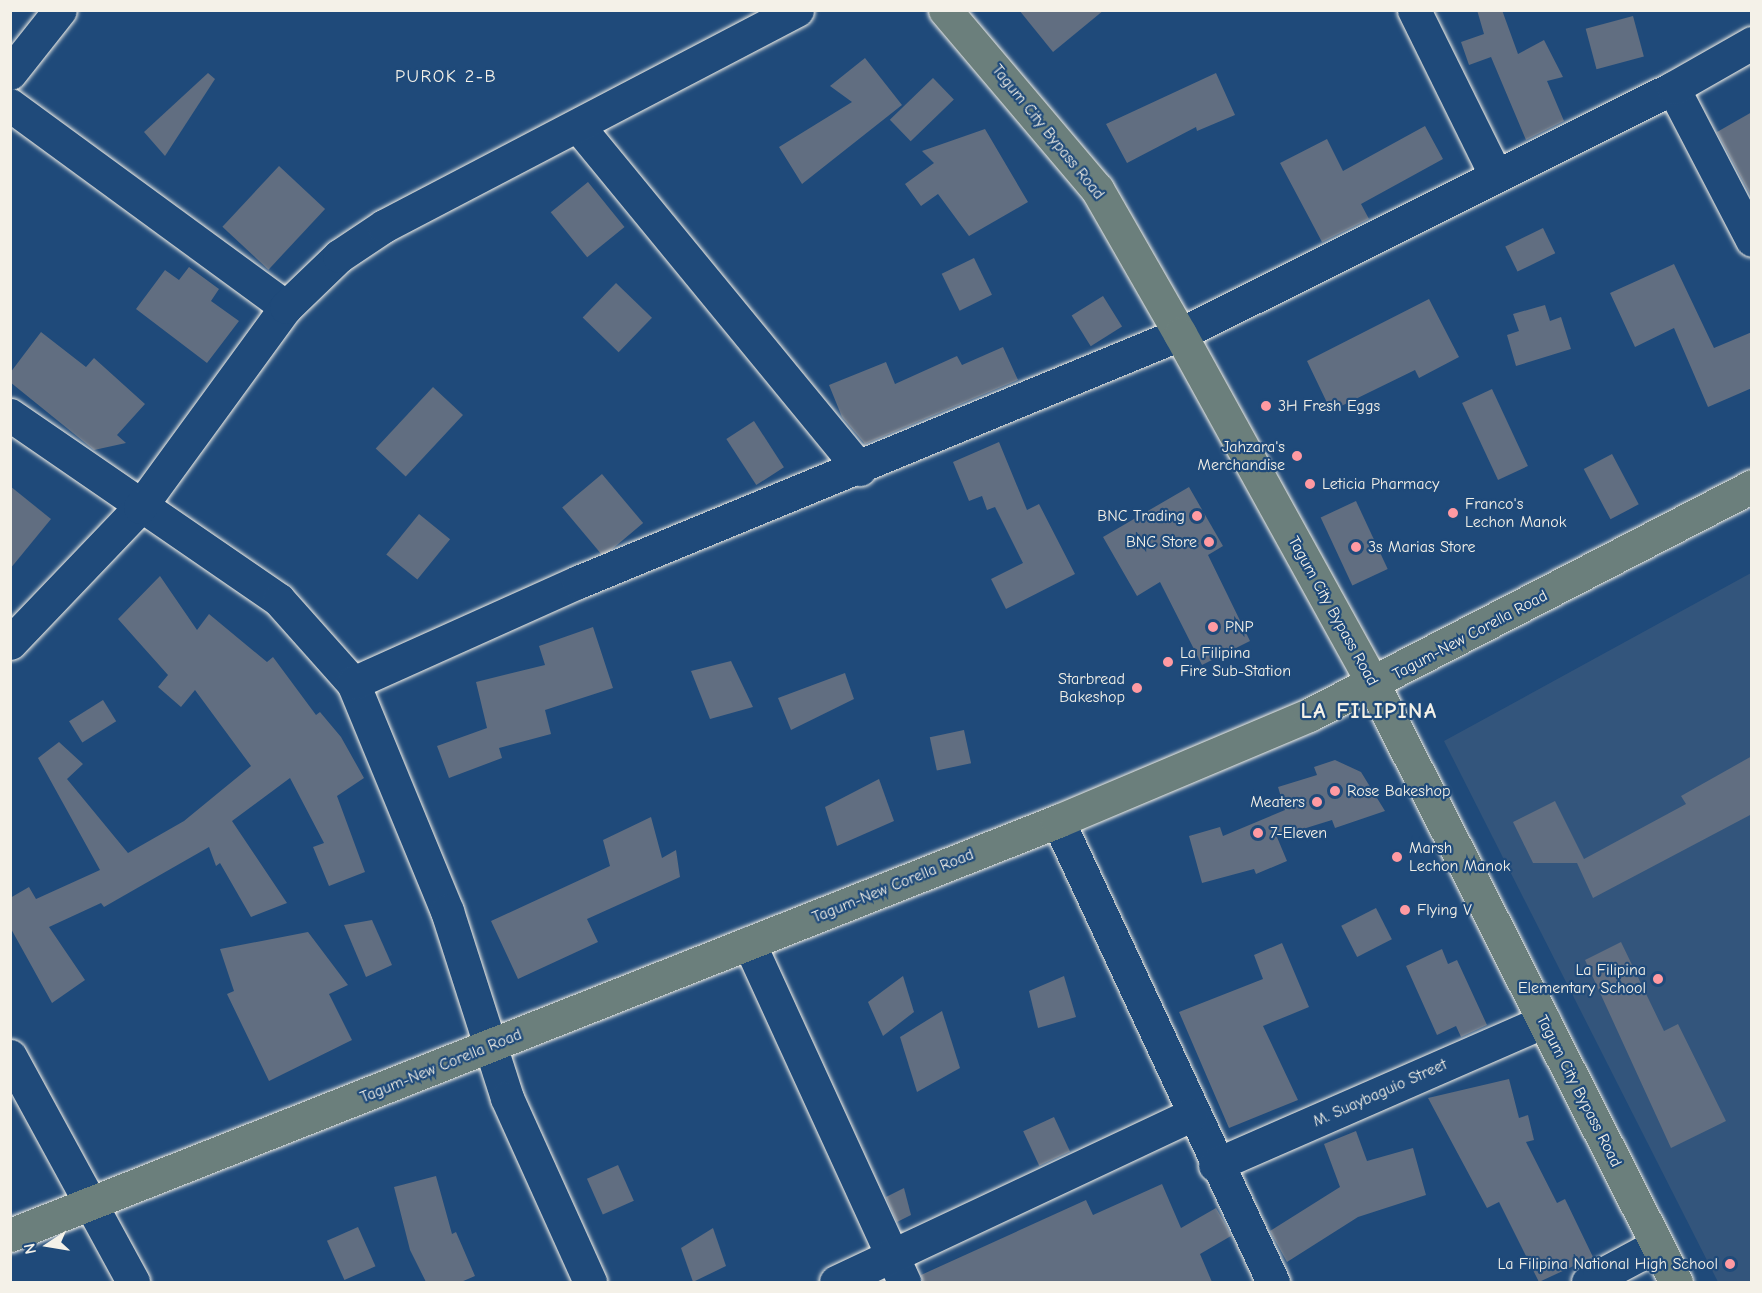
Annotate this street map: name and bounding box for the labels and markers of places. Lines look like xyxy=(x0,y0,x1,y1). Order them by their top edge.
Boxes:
place label: 3H Fresh Eggs xyxy=(1278,396,1380,416)
marker: 3H Fresh Eggs xyxy=(1259,399,1273,413)
place label: Jahzara's Merchandise xyxy=(1198,437,1285,475)
marker: Jahzara's Merchandise xyxy=(1290,449,1304,463)
place label: Leticia Pharmacy xyxy=(1322,474,1439,494)
marker: Leticia Pharmacy xyxy=(1303,477,1317,491)
place label: Franco's Lechon Manok xyxy=(1465,494,1566,532)
place label: BNC Trading xyxy=(1097,506,1185,526)
marker: Franco's Lechon Manok xyxy=(1446,506,1460,520)
marker: BNC Trading xyxy=(1190,509,1204,523)
place label: BNC Store xyxy=(1126,532,1197,552)
marker: BNC Store xyxy=(1202,535,1216,549)
place label: 3s Marias Store xyxy=(1368,537,1475,557)
marker: 3s Marias Store xyxy=(1349,540,1363,554)
place label: PNP xyxy=(1225,617,1253,637)
marker: PNP xyxy=(1206,620,1220,634)
place label: La Filipina Fire Sub-Station xyxy=(1180,643,1291,681)
marker: La Filipina Fire Sub-Station xyxy=(1161,655,1175,669)
place label: Starbread Bakeshop xyxy=(1058,669,1125,707)
marker: Starbread Bakeshop xyxy=(1130,681,1144,695)
place label: Rose Bakeshop xyxy=(1347,781,1450,801)
marker: Rose Bakeshop xyxy=(1328,784,1342,798)
place label: Meaters xyxy=(1250,792,1305,812)
marker: Meaters xyxy=(1310,795,1324,809)
place label: 7-Eleven xyxy=(1270,823,1327,843)
marker: 7-Eleven xyxy=(1251,826,1265,840)
place label: Marsh Lechon Manok xyxy=(1409,838,1510,876)
marker: Marsh Lechon Manok xyxy=(1390,850,1404,864)
place label: Flying V xyxy=(1417,900,1472,920)
marker: Flying V xyxy=(1398,903,1412,917)
place label: La Filipina Elementary School xyxy=(1518,960,1646,998)
marker: La Filipina Elementary School xyxy=(1651,972,1665,986)
place label: La Filipina National High School xyxy=(1498,1254,1718,1274)
marker: La Filipina National High School xyxy=(1723,1257,1737,1271)

